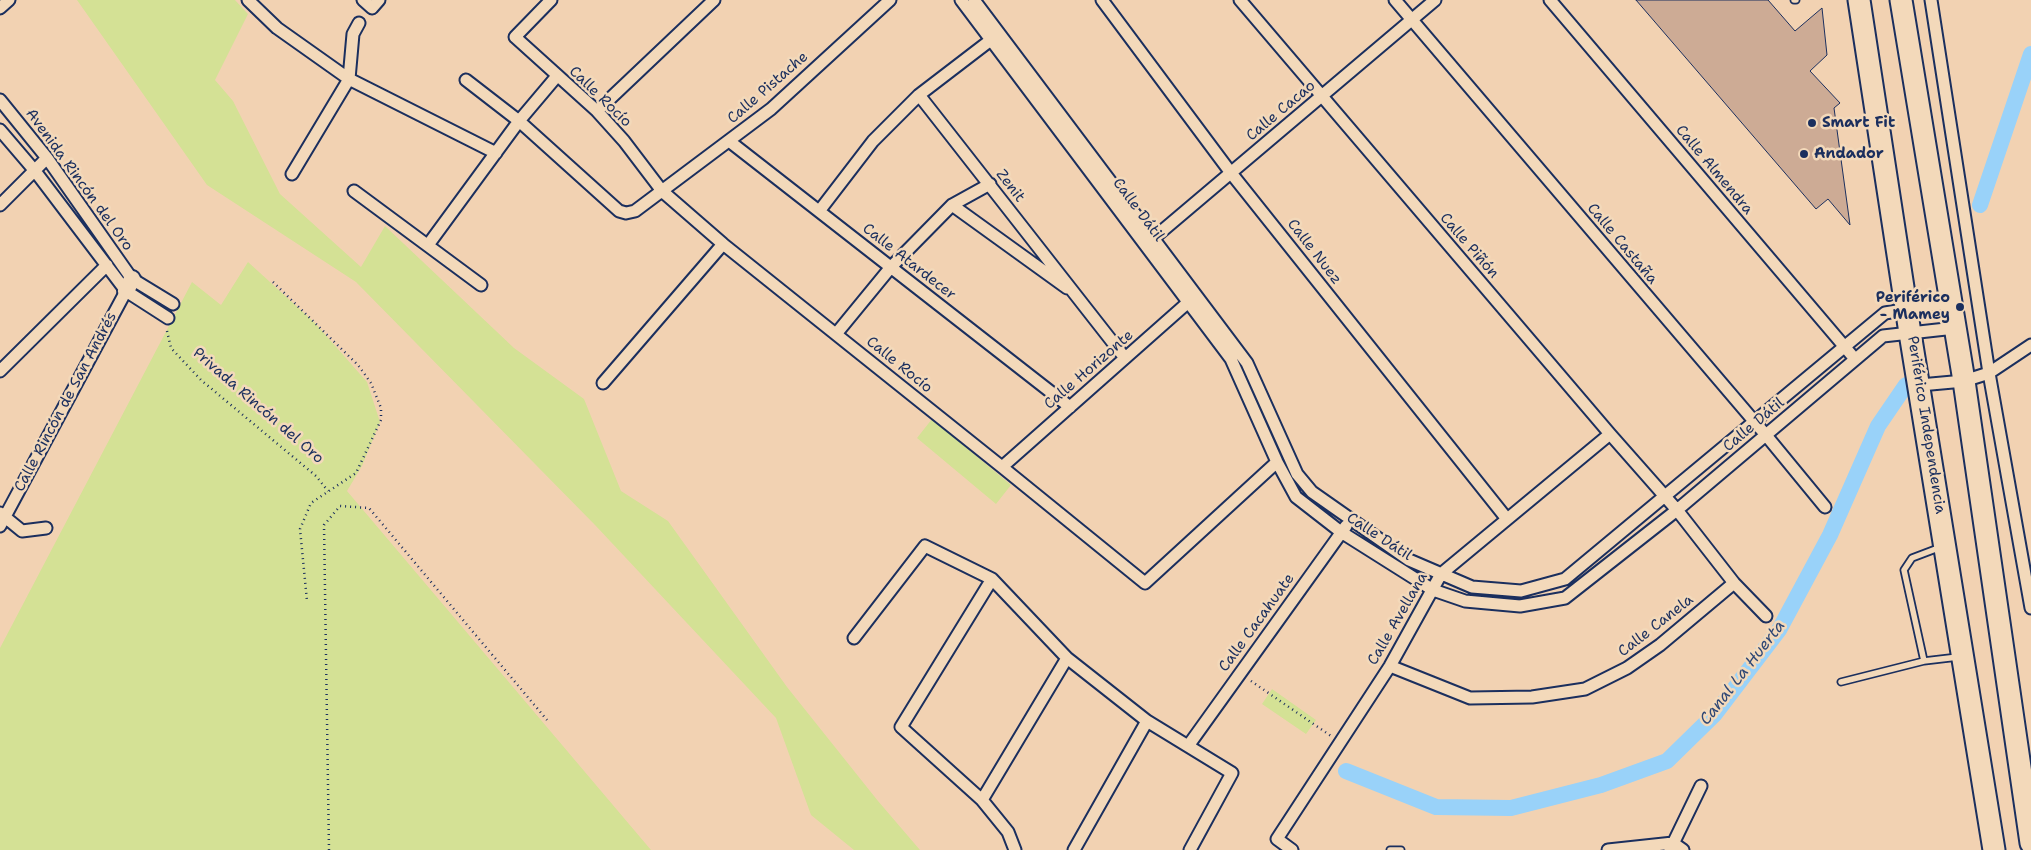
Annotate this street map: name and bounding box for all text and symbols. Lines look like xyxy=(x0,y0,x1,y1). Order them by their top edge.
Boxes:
street label: Calle Pistache xyxy=(724,48,812,128)
street label: Calle Rocío xyxy=(565,63,635,131)
street label: Calle Cacao xyxy=(1243,77,1319,145)
street label: Avenida Rincón del Oro xyxy=(21,105,137,255)
place label: Smart Fit xyxy=(1822,114,1895,132)
marker: Smart Fit xyxy=(1806,117,1818,129)
street label: Calle Almendra xyxy=(1671,122,1757,218)
place label: Andador xyxy=(1814,145,1884,163)
marker: Andador xyxy=(1798,148,1810,160)
street label: Zenit xyxy=(992,166,1028,206)
street label: Calle Dátil xyxy=(1108,175,1168,245)
street label: Calle Castaña xyxy=(1583,200,1661,288)
street label: Calle Piñón xyxy=(1436,210,1502,282)
street label: Calle Nuez xyxy=(1283,216,1345,288)
street label: Calle Atardecer xyxy=(859,220,959,304)
place label: Periférico - Mamey xyxy=(1876,289,1950,324)
marker: Periférico - Mamey xyxy=(1954,301,1966,313)
street label: Calle Rincón de San Andrés xyxy=(11,309,121,495)
street label: Calle Horizonte xyxy=(1041,326,1137,414)
street label: Calle Rocío xyxy=(862,333,936,397)
street label: Periférico Independencia xyxy=(1903,335,1949,515)
street label: Privada Rincón del Oro xyxy=(189,344,327,468)
street label: Calle Dátil xyxy=(1720,394,1788,456)
street label: Calle Dátil xyxy=(1343,509,1415,565)
street label: Calle Avellana xyxy=(1364,569,1432,669)
street label: Calle Cacahuate xyxy=(1215,570,1299,676)
street label: Calle Canela xyxy=(1615,591,1697,661)
water label: Canal La Huerta xyxy=(1696,617,1790,729)

